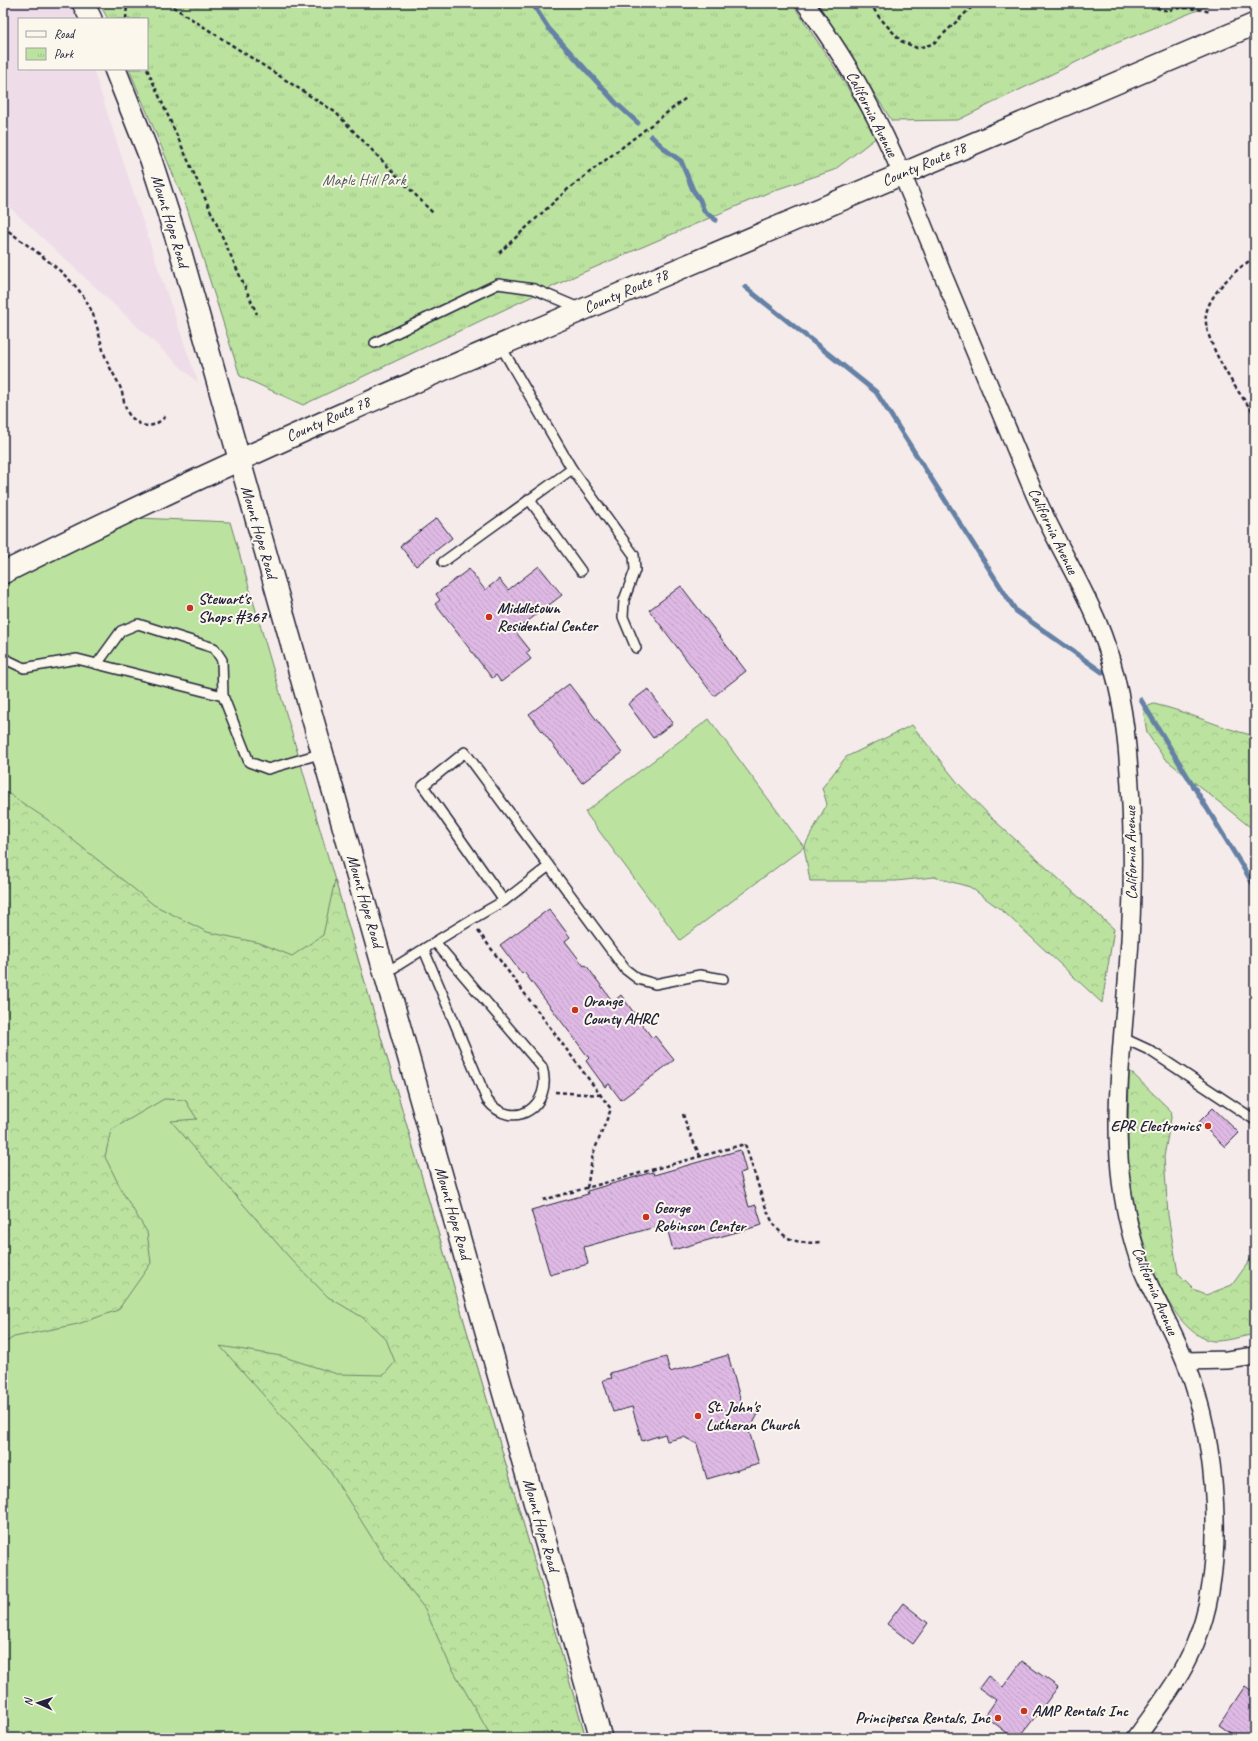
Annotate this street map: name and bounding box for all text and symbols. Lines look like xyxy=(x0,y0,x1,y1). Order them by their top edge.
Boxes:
legend xyxy=(18,18,148,70)
text: Road xyxy=(54,26,76,42)
text: Park xyxy=(54,46,75,62)
street label: California Avenue xyxy=(842,68,903,162)
street label: County Route 78 xyxy=(879,137,971,191)
park label: Maple Hill Park xyxy=(322,170,407,190)
street label: Mount Hope Road xyxy=(146,172,194,272)
street label: County Route 78 xyxy=(581,264,673,318)
street label: County Route 78 xyxy=(283,391,375,446)
street label: Mount Hope Road xyxy=(236,483,283,583)
street label: California Avenue xyxy=(1023,485,1083,579)
place label: Stewart's Shops #367 xyxy=(198,589,268,627)
place label: Middletown Residential Center xyxy=(497,598,599,636)
marker: Stewart's Shops #367 xyxy=(185,603,195,613)
marker: Middletown Residential Center xyxy=(484,612,494,622)
street label: California Avenue xyxy=(1120,804,1142,900)
street label: Mount Hope Road xyxy=(342,852,389,952)
place label: Orange County AHRC xyxy=(583,991,659,1029)
marker: Orange County AHRC xyxy=(570,1005,580,1015)
place label: EPR Electronics xyxy=(1110,1116,1201,1136)
marker: EPR Electronics xyxy=(1203,1121,1213,1131)
street label: Mount Hope Road xyxy=(430,1164,477,1264)
place label: George Robinson Center xyxy=(654,1198,747,1236)
marker: George Robinson Center xyxy=(641,1212,651,1222)
street label: California Avenue xyxy=(1128,1244,1183,1340)
place label: St. John's Lutheran Church xyxy=(706,1397,800,1435)
marker: St. John's Lutheran Church xyxy=(693,1411,703,1421)
street label: Mount Hope Road xyxy=(518,1476,565,1576)
north arrow xyxy=(18,1683,58,1723)
text: N xyxy=(21,1697,35,1706)
place label: AMP Rentals Inc xyxy=(1032,1701,1129,1721)
marker: AMP Rentals Inc xyxy=(1019,1706,1029,1716)
place label: Principessa Rentals, Inc xyxy=(855,1708,991,1728)
marker: Principessa Rentals, Inc xyxy=(993,1713,1003,1723)

